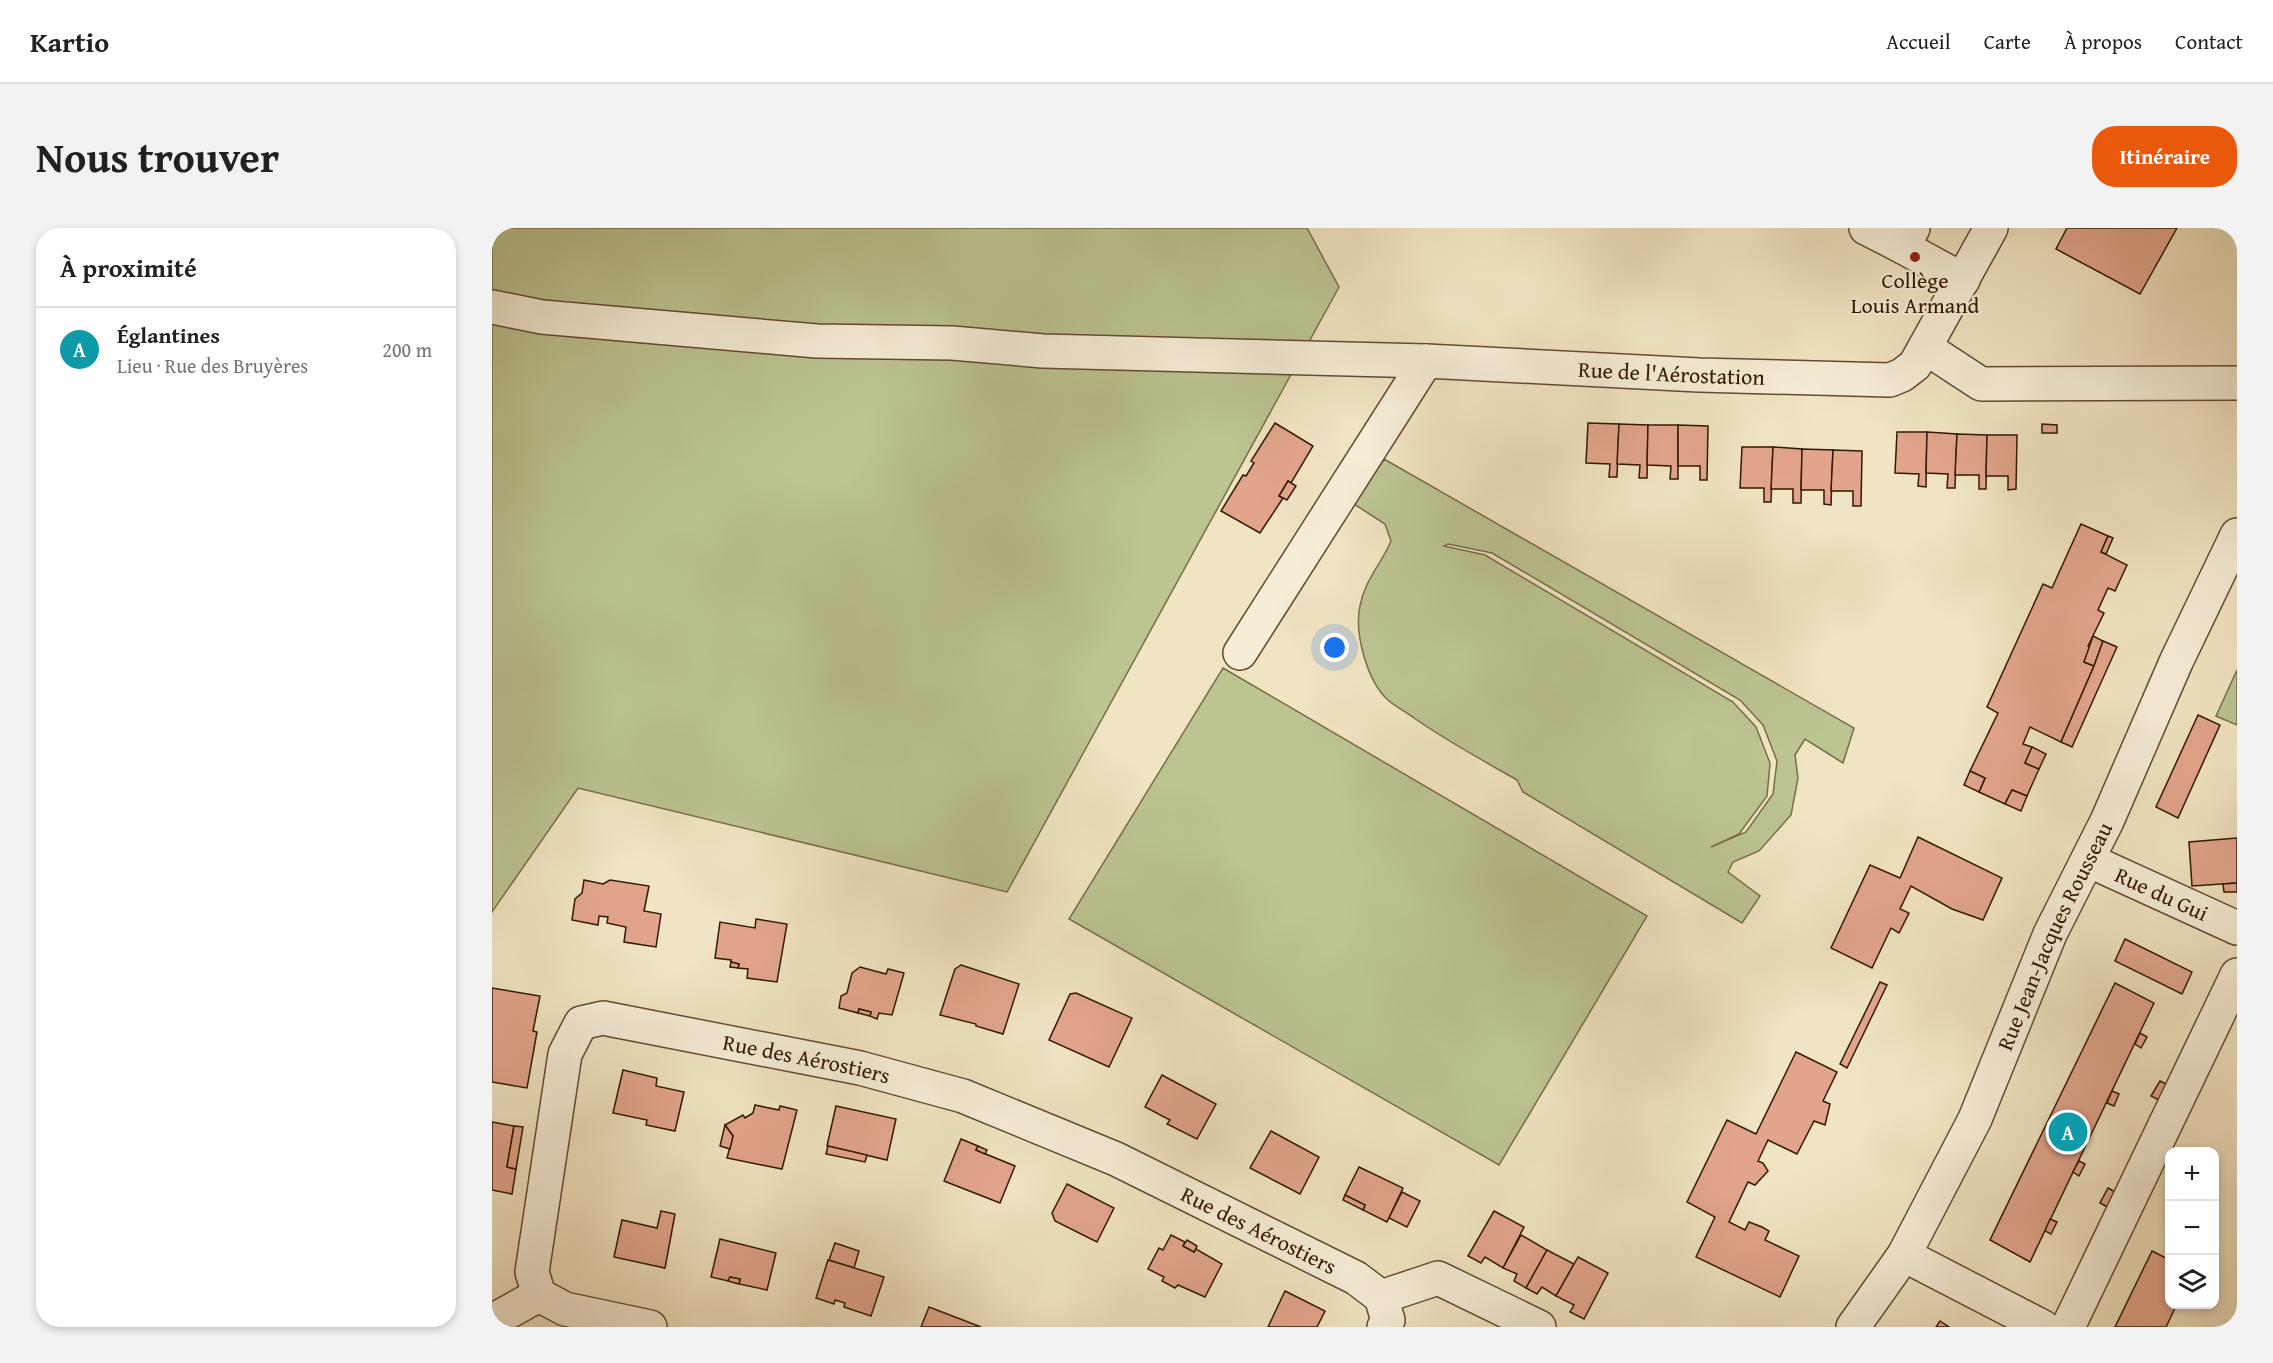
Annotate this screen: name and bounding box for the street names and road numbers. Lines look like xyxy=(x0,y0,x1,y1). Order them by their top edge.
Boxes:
street label: Rue de l'Aérostation xyxy=(1577,353,1766,393)
street label: Rue Jean-Jacques Rousseau xyxy=(1989,816,2120,1055)
street label: Rue du Gui xyxy=(2110,858,2214,929)
street label: Rue des Aérostiers xyxy=(720,1026,894,1092)
street label: Rue des Aérostiers xyxy=(1176,1178,1342,1282)

